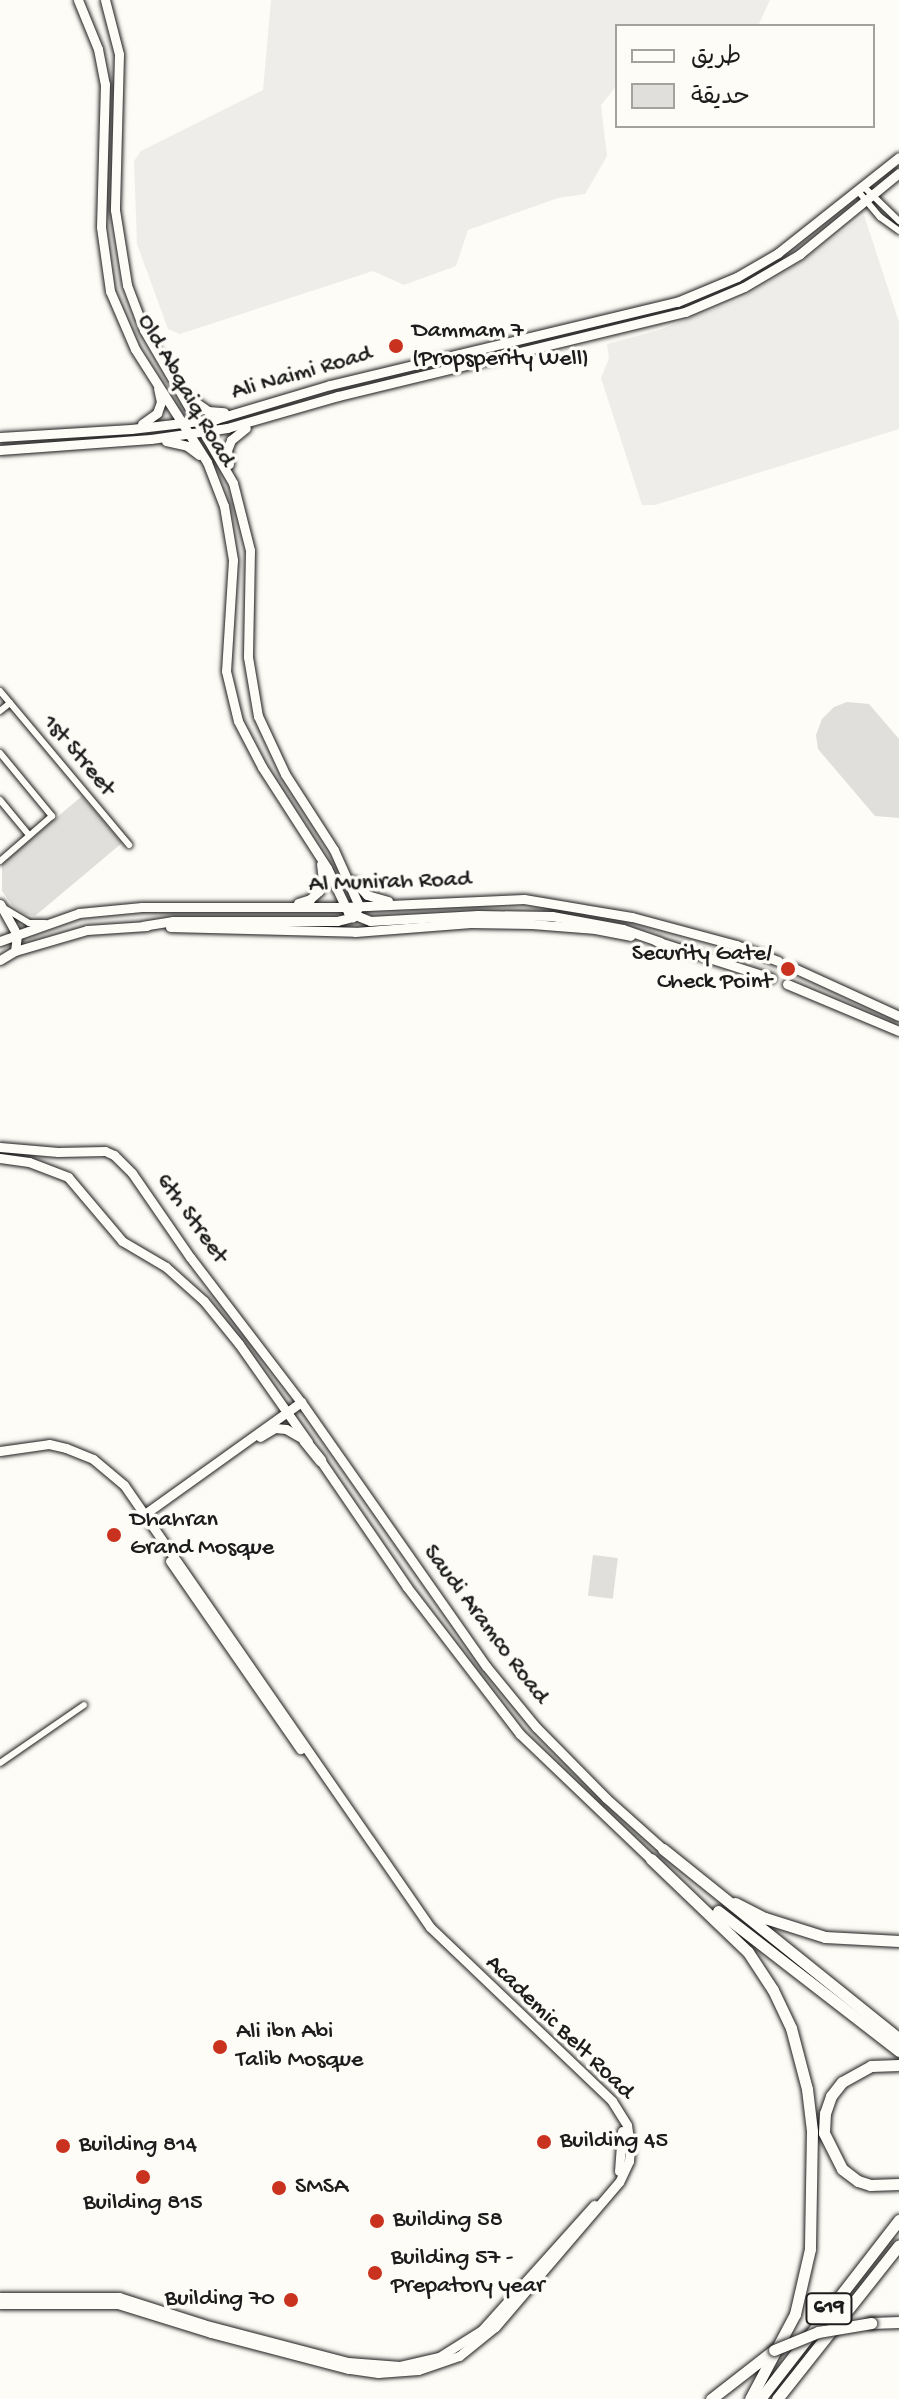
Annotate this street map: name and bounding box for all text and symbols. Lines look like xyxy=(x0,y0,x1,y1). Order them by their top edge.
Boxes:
legend xyxy=(615,24,875,128)
text: طريق xyxy=(691,44,741,73)
text: حديقة xyxy=(691,84,750,113)
street label: Old Abqaiq Road xyxy=(130,309,240,473)
place label: Dammam 7 (Propsperity Well) xyxy=(412,318,589,374)
marker: Dammam 7 (Propsperity Well) xyxy=(387,337,405,355)
street label: Ali Naimi Road xyxy=(228,340,376,408)
street label: 1st Street xyxy=(35,709,121,803)
street label: Al Munirah Road xyxy=(308,866,472,900)
place label: Security Gate/ Check Point xyxy=(632,941,772,997)
marker: Security Gate/ Check Point xyxy=(779,960,797,978)
street label: 6th Street xyxy=(149,1168,233,1270)
place label: Dhahran Grand Mosque xyxy=(130,1507,274,1563)
marker: Dhahran Grand Mosque xyxy=(105,1526,123,1544)
street label: Saudi Aramco Road xyxy=(416,1540,554,1710)
street label: Academic Belt Road xyxy=(478,1950,640,2106)
place label: Ali ibn Abi Talib Mosque xyxy=(236,2019,363,2075)
marker: Ali ibn Abi Talib Mosque xyxy=(211,2038,229,2056)
place label: Building 45 xyxy=(560,2128,668,2156)
place label: Building 814 xyxy=(79,2132,197,2160)
marker: Building 45 xyxy=(535,2133,553,2151)
marker: Building 814 xyxy=(54,2137,72,2155)
marker: Building 815 xyxy=(134,2168,152,2186)
place label: SMSA xyxy=(295,2174,348,2202)
marker: SMSA xyxy=(270,2179,288,2197)
place label: Building 815 xyxy=(83,2190,203,2218)
place label: Building 58 xyxy=(393,2207,503,2235)
marker: Building 58 xyxy=(368,2212,386,2230)
place label: Building 57 - Prepatory year xyxy=(391,2245,545,2301)
marker: Building 57 - Prepatory year xyxy=(366,2264,384,2282)
place label: Building 70 xyxy=(165,2286,275,2314)
marker: Building 70 xyxy=(282,2291,300,2309)
road number: 619 xyxy=(805,2291,853,2327)

